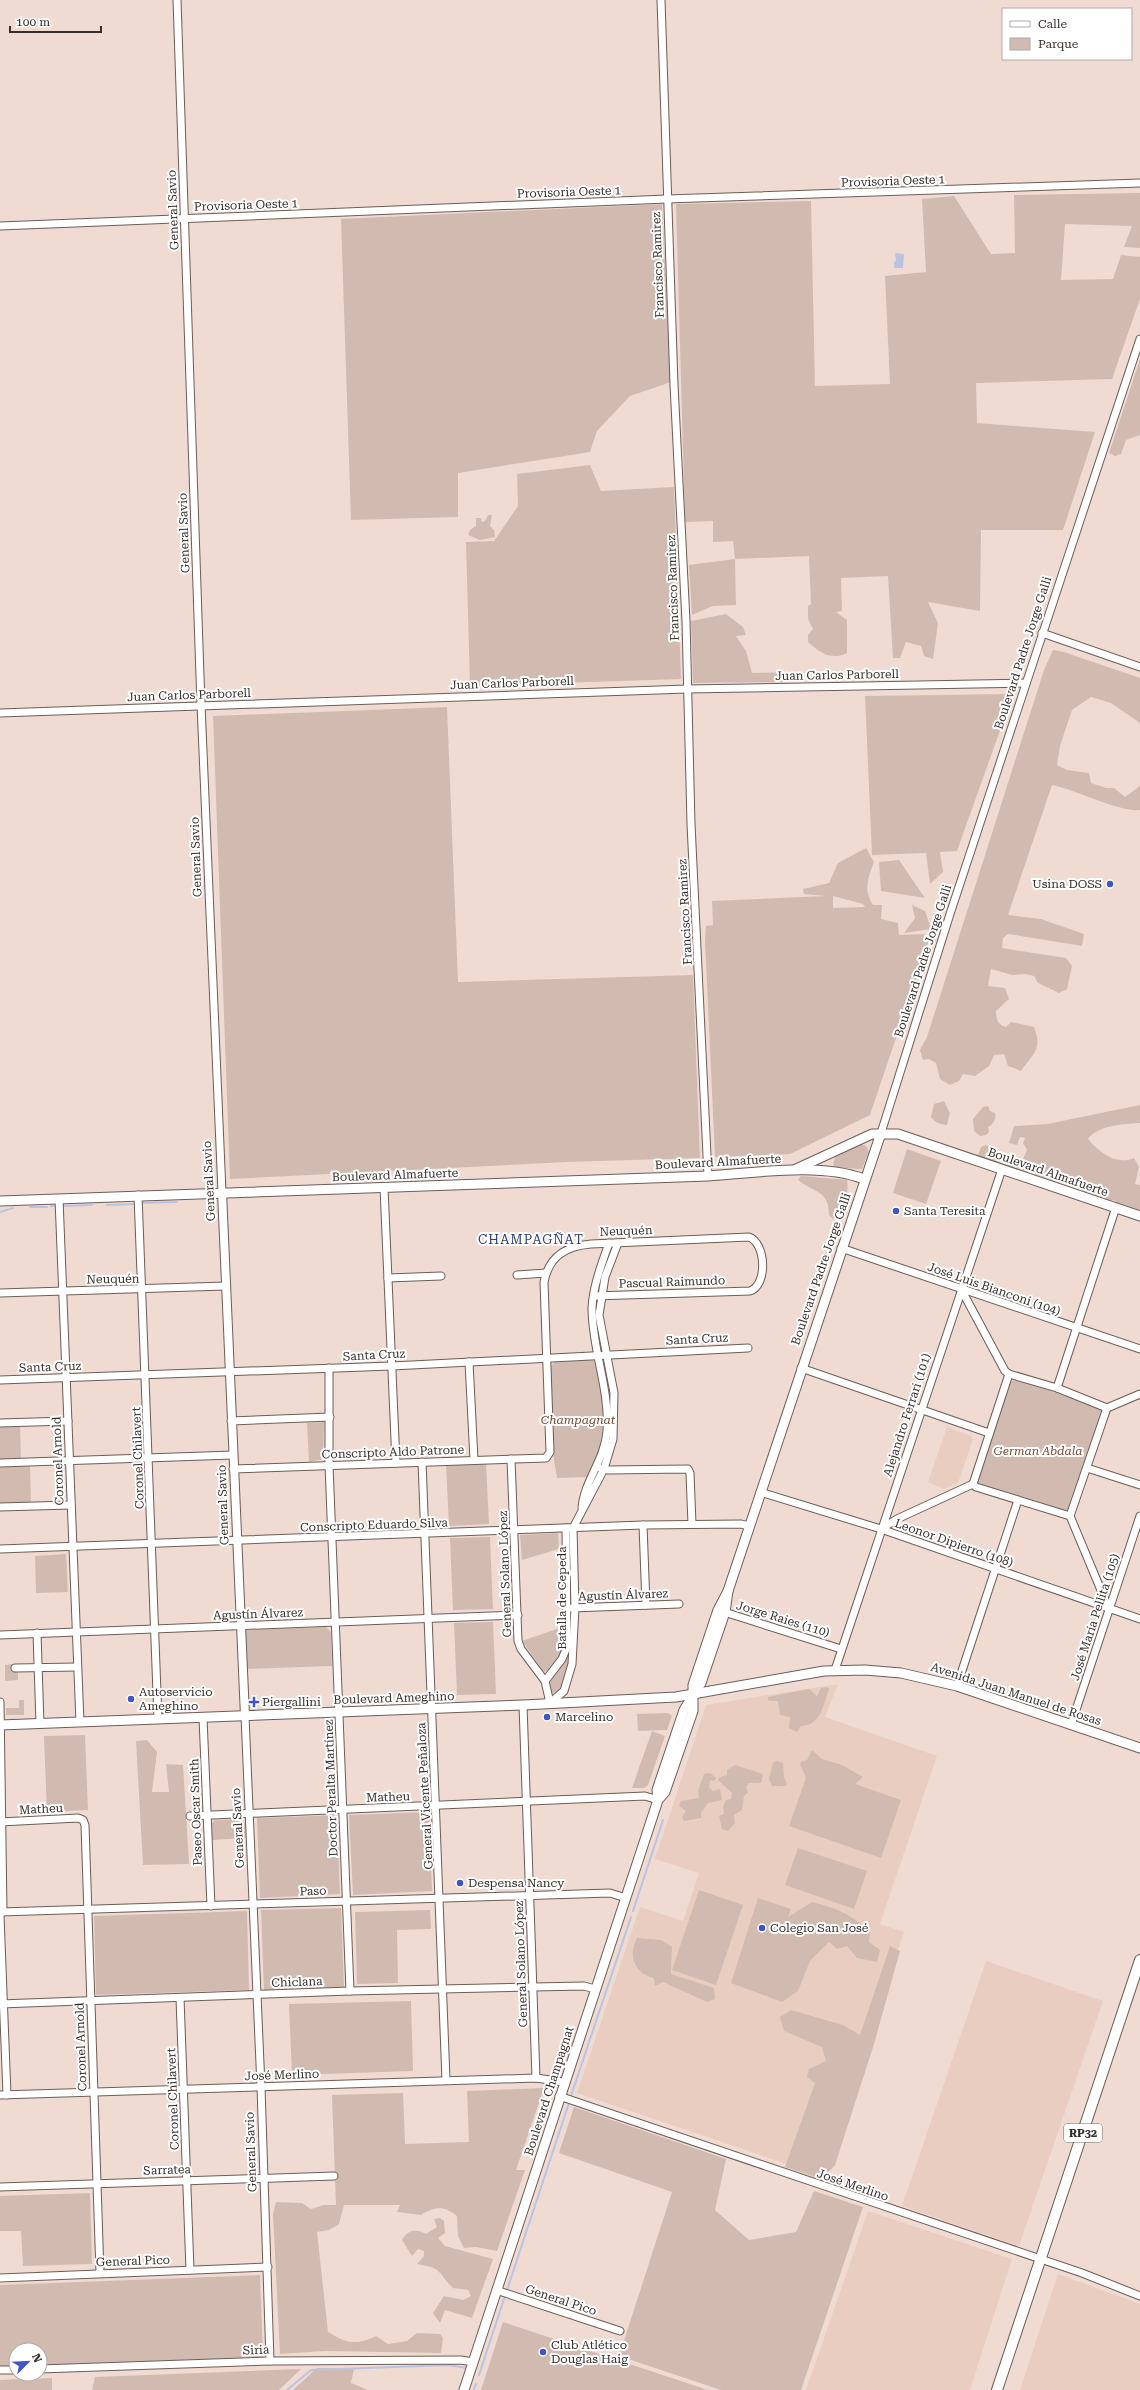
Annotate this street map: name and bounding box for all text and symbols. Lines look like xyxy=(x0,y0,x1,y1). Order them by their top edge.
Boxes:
scale bar xyxy=(10,8,101,34)
legend xyxy=(1002,8,1132,60)
text: 100 m xyxy=(16,15,50,29)
text: Calle xyxy=(1038,17,1068,31)
text: Parque xyxy=(1038,37,1079,51)
street label: General Savio xyxy=(165,170,181,250)
street label: Provisoria Oeste 1 xyxy=(841,172,946,190)
street label: Provisoria Oeste 1 xyxy=(517,183,622,201)
street label: Provisoria Oeste 1 xyxy=(194,196,299,214)
street label: Francisco Ramirez xyxy=(649,211,667,318)
street label: General Savio xyxy=(176,493,192,573)
street label: Francisco Ramirez xyxy=(664,534,682,641)
street label: Boulevard Padre Jorge Galli xyxy=(992,575,1054,731)
street label: Juan Carlos Parborell xyxy=(775,667,899,683)
street label: Juan Carlos Parborell xyxy=(450,674,574,692)
street label: Juan Carlos Parborell xyxy=(127,686,251,704)
street label: General Savio xyxy=(188,817,204,897)
street label: Francisco Ramirez xyxy=(675,858,695,965)
place label: Usina DOSS xyxy=(1032,877,1102,891)
marker: Usina DOSS xyxy=(1105,879,1115,889)
street label: Boulevard Padre Jorge Galli xyxy=(892,883,954,1039)
street label: General Savio xyxy=(200,1140,218,1222)
street label: Boulevard Almafuerte xyxy=(986,1145,1110,1199)
street label: Boulevard Almafuerte xyxy=(655,1152,782,1172)
street label: Boulevard Almafuerte xyxy=(332,1166,459,1184)
street label: Boulevard Padre Jorge Galli xyxy=(788,1191,854,1347)
place label: Santa Teresita xyxy=(904,1204,986,1218)
marker: Santa Teresita xyxy=(891,1206,901,1216)
street label: Neuquén xyxy=(599,1223,653,1239)
district label: CHAMPAGÑAT xyxy=(478,1231,584,1247)
street label: José Luis Bianconi (104) xyxy=(926,1260,1062,1318)
street label: Neuquén xyxy=(86,1272,140,1286)
street label: Pascual Raimundo xyxy=(618,1273,726,1291)
street label: Santa Cruz xyxy=(665,1330,729,1348)
street label: Santa Cruz xyxy=(342,1346,406,1364)
street label: Alejandro Ferrari (101) xyxy=(880,1352,934,1478)
street label: Santa Cruz xyxy=(19,1359,82,1375)
street label: Coronel Chilavert xyxy=(129,1406,147,1509)
park label: Champagnat xyxy=(541,1413,616,1427)
street label: Coronel Arnold xyxy=(49,1416,67,1506)
street label: Conscripto Aldo Patrone xyxy=(321,1443,465,1461)
park label: German Abdala xyxy=(993,1444,1083,1458)
street label: General Savio xyxy=(215,1465,231,1545)
street label: General Solano López xyxy=(496,1510,514,1638)
street label: Conscripto Eduardo Silva xyxy=(300,1515,449,1535)
street label: Leonor Dipierro (108) xyxy=(893,1516,1015,1570)
street label: Batalla de Cepeda xyxy=(555,1546,569,1650)
street label: José María Pellita (105) xyxy=(1068,1552,1122,1682)
street label: Agustín Álvarez xyxy=(578,1586,669,1604)
street label: Jorge Raies (110) xyxy=(735,1598,831,1640)
street label: Agustín Álvarez xyxy=(213,1605,304,1623)
street label: Avenida Juan Manuel de Rosas xyxy=(929,1660,1103,1728)
place label: Autoservicio Ameghino xyxy=(139,1685,213,1713)
street label: Boulevard Ameghino xyxy=(333,1689,455,1707)
marker: Autoservicio Ameghino xyxy=(126,1694,136,1704)
place label: Piergallini xyxy=(262,1695,321,1709)
marker: Piergallini xyxy=(249,1697,259,1707)
place label: Marcelino xyxy=(555,1710,613,1724)
marker: Marcelino xyxy=(542,1712,552,1722)
street label: Doctor Peralta Martínez xyxy=(322,1719,340,1857)
street label: General Vicente Peñaloza xyxy=(414,1722,436,1870)
street label: Paseo Oscar Smith xyxy=(187,1758,205,1866)
street label: General Savio xyxy=(229,1787,247,1869)
street label: Matheu xyxy=(366,1789,411,1805)
street label: Matheu xyxy=(19,1801,64,1817)
place label: Despensa Nancy xyxy=(468,1876,565,1890)
marker: Despensa Nancy xyxy=(455,1878,465,1888)
street label: Paso xyxy=(299,1884,327,1898)
street label: General Solano López xyxy=(512,1900,530,2028)
place label: Colegio San José xyxy=(770,1921,869,1935)
marker: Colegio San José xyxy=(757,1923,767,1933)
street label: Chiclana xyxy=(271,1974,323,1990)
street label: Coronel Arnold xyxy=(72,2002,90,2092)
street label: Boulevard Champagnat xyxy=(521,2024,577,2158)
street label: Coronel Chilavert xyxy=(164,2047,182,2150)
street label: José Merlino xyxy=(244,2067,320,2083)
street label: General Savio xyxy=(243,2112,259,2192)
road number: RP32 xyxy=(1064,2124,1102,2142)
street label: Sarratea xyxy=(143,2162,192,2178)
street label: José Merlino xyxy=(815,2166,891,2204)
street label: General Pico xyxy=(96,2253,170,2269)
street label: General Pico xyxy=(524,2282,598,2318)
place label: Club Atlético Douglas Haig xyxy=(551,2338,628,2366)
north arrow xyxy=(8,2342,48,2382)
street label: Siria xyxy=(242,2343,270,2357)
marker: Club Atlético Douglas Haig xyxy=(538,2347,548,2357)
text: N xyxy=(29,2352,45,2365)

